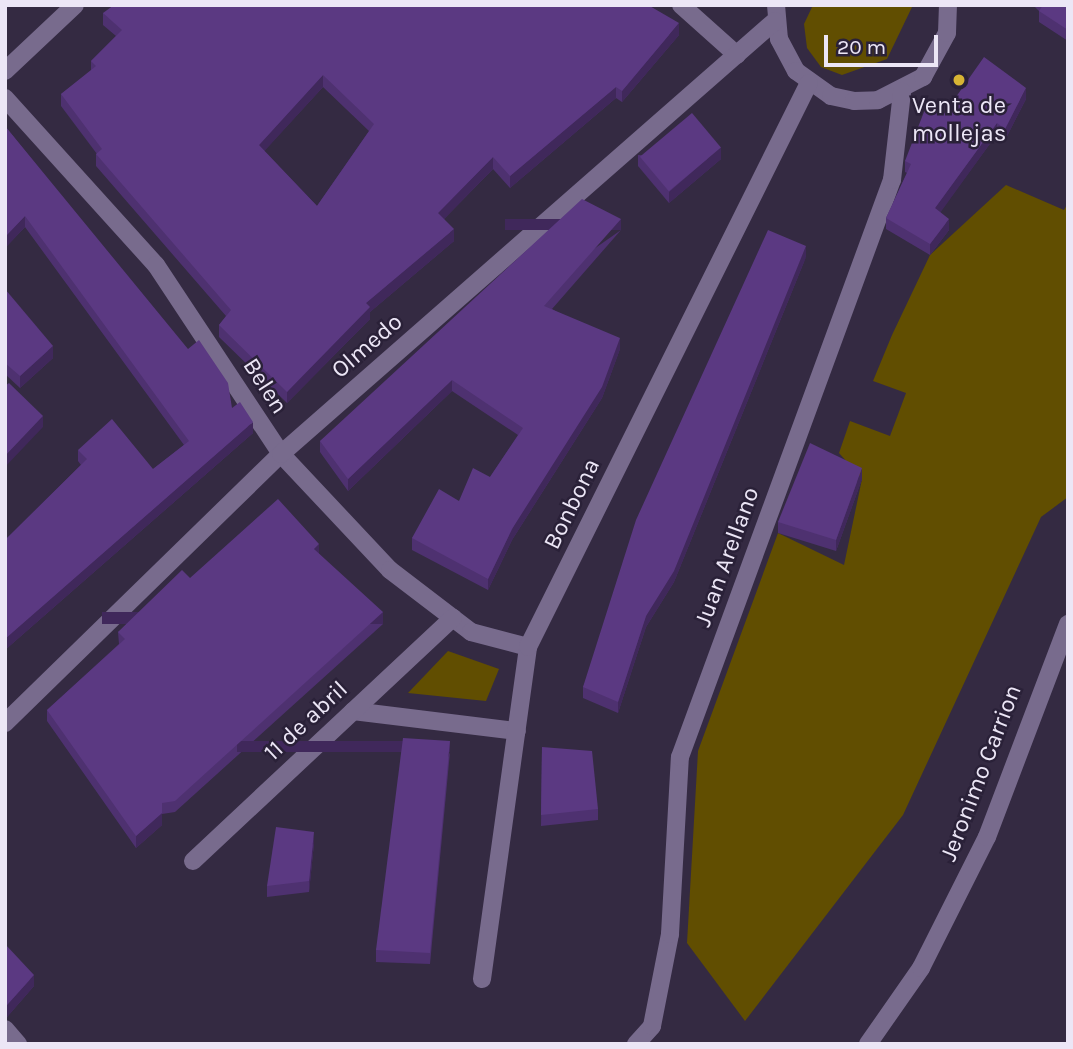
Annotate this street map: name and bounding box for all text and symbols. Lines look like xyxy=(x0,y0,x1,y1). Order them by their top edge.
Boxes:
scale bar xyxy=(828,21,942,65)
text: 20 m xyxy=(837,35,886,59)
marker: Venta de mollejas xyxy=(951,72,967,88)
place label: Venta de mollejas xyxy=(912,92,1006,148)
street label: Olmedo xyxy=(326,307,408,385)
street label: Belen xyxy=(236,353,294,419)
street label: Bonbona xyxy=(538,454,606,554)
street label: Juan Arellano xyxy=(688,483,766,631)
street label: 11 de abril xyxy=(258,675,354,767)
street label: Jeronimo Carrion xyxy=(934,681,1028,865)

